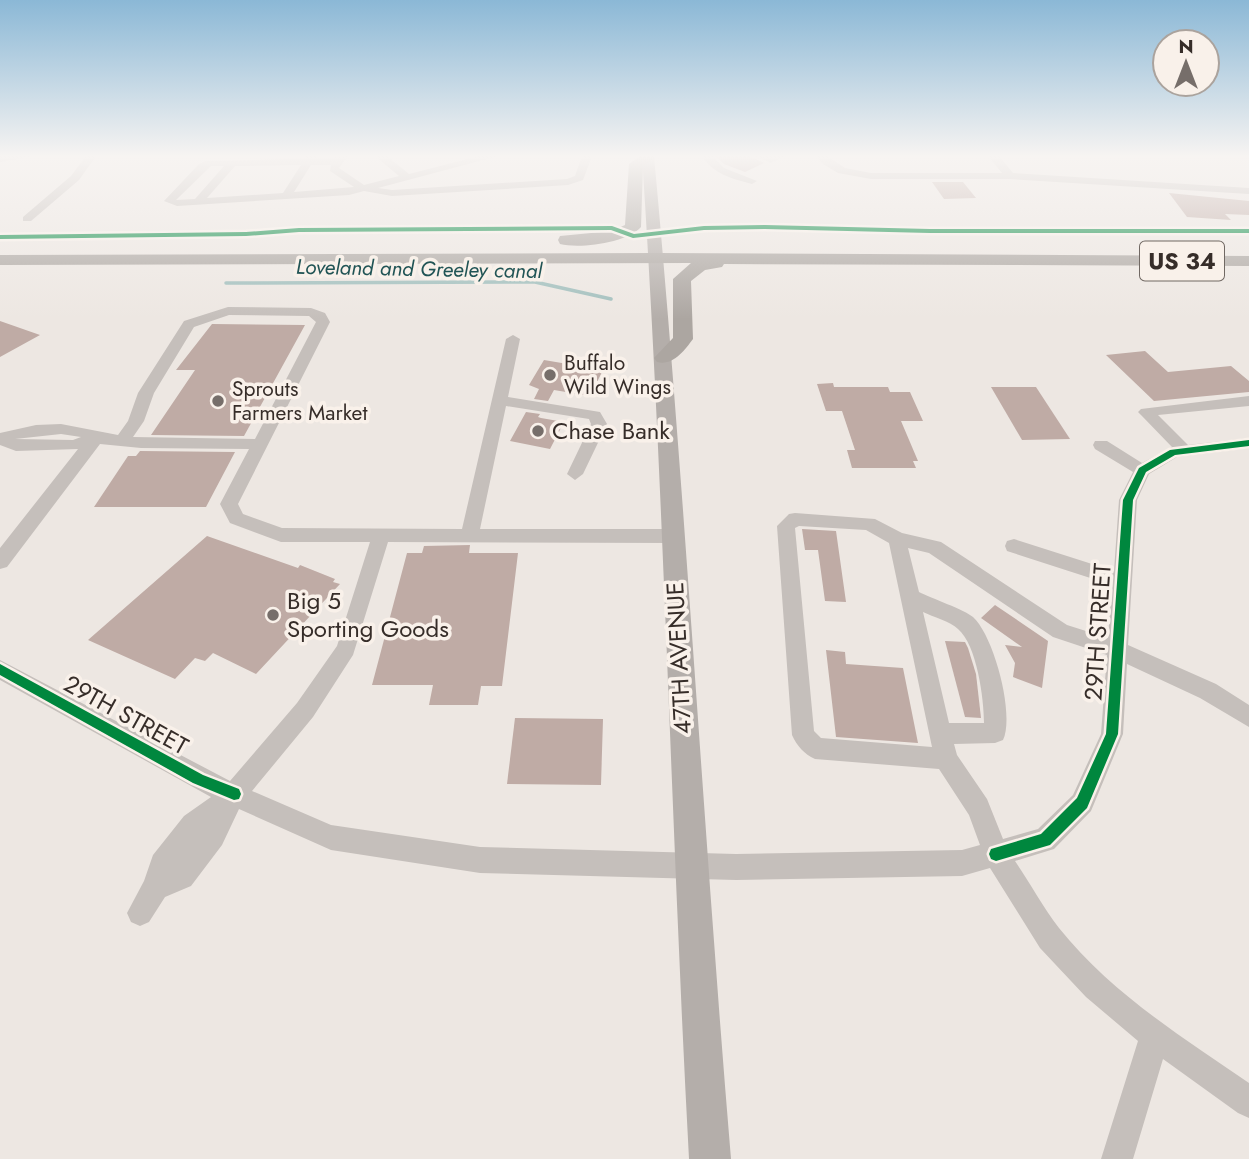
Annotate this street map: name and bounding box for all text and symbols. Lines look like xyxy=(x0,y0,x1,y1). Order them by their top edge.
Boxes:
north arrow xyxy=(1151,28,1221,98)
text: N xyxy=(1178,33,1194,60)
road number: US 34 xyxy=(1140,242,1224,280)
water label: Loveland and Greeley canal xyxy=(296,252,544,286)
place label: Buffalo Wild Wings xyxy=(564,348,671,402)
marker: Buffalo Wild Wings xyxy=(542,367,558,383)
place label: Sprouts Farmers Market xyxy=(232,374,367,428)
marker: Sprouts Farmers Market xyxy=(210,393,226,409)
place label: Chase Bank xyxy=(552,413,670,448)
marker: Chase Bank xyxy=(530,423,546,439)
street label: 29TH STREET xyxy=(1075,562,1120,702)
street label: 47TH AVENUE xyxy=(657,581,700,735)
place label: Big 5 Sporting Goods xyxy=(287,583,449,646)
marker: Big 5 Sporting Goods xyxy=(265,607,281,623)
street label: 29TH STREET xyxy=(58,666,195,763)

